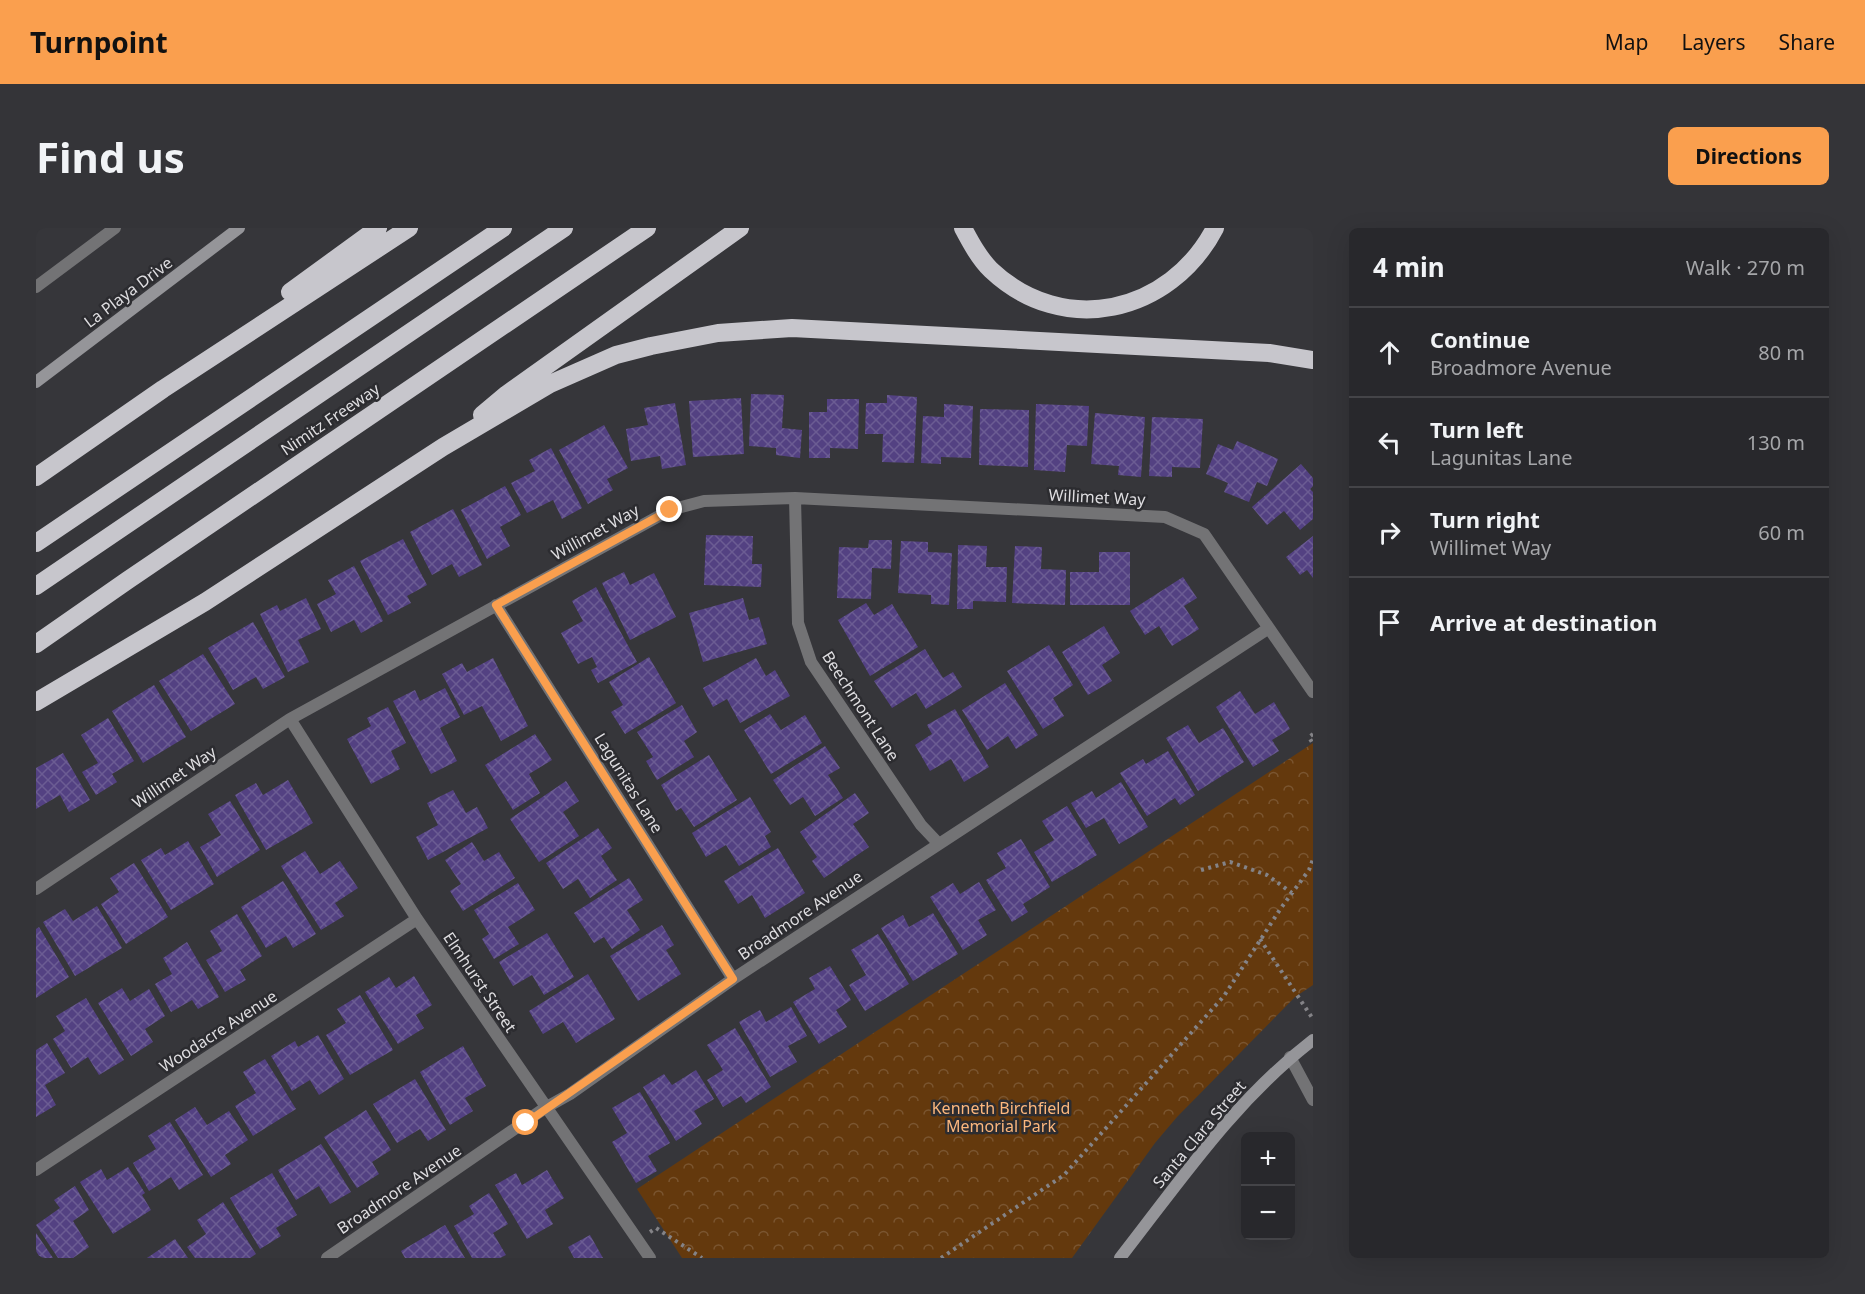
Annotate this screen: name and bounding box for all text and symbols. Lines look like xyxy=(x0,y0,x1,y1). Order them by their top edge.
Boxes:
text: Turnpoint xyxy=(30,23,168,61)
text: Map xyxy=(1605,28,1649,56)
text: Layers xyxy=(1682,28,1746,56)
text: Share xyxy=(1779,28,1835,56)
button: Directions xyxy=(1668,127,1829,185)
text: Find us xyxy=(36,128,185,185)
text: 4 min xyxy=(1373,249,1445,285)
street label: La Playa Drive xyxy=(79,252,177,332)
text: Walk · 270 m xyxy=(1686,254,1805,281)
text: Continue xyxy=(1430,324,1530,354)
icon: ahead xyxy=(1373,336,1406,369)
text: 80 m xyxy=(1758,339,1805,366)
text: Broadmore Avenue xyxy=(1430,354,1612,381)
street label: Nimitz Freeway xyxy=(276,377,384,460)
text: Turn left xyxy=(1430,414,1524,444)
icon: left xyxy=(1373,426,1406,459)
text: 130 m xyxy=(1747,429,1805,456)
text: Lagunitas Lane xyxy=(1430,444,1572,471)
street label: Willimet Way xyxy=(1048,483,1147,511)
route end xyxy=(656,496,682,522)
street label: Willimet Way xyxy=(547,498,643,565)
text: Turn right xyxy=(1430,504,1540,534)
icon: right xyxy=(1373,516,1406,549)
text: 60 m xyxy=(1758,519,1805,546)
text: Willimet Way xyxy=(1430,534,1551,561)
icon: arrive xyxy=(1373,606,1406,639)
text: Arrive at destination xyxy=(1430,607,1657,637)
street label: Beechmont Lane xyxy=(817,647,905,765)
street label: Lagunitas Lane xyxy=(589,729,669,837)
street label: Willimet Way xyxy=(128,740,221,813)
street label: Broadmore Avenue xyxy=(734,865,866,965)
street label: Elmhurst Street xyxy=(438,927,522,1037)
street label: Woodacre Avenue xyxy=(155,985,281,1077)
street label: Santa Clara Street xyxy=(1148,1075,1251,1192)
park label: Kenneth Birchfield Memorial Park xyxy=(932,1097,1070,1137)
route start xyxy=(512,1109,538,1135)
map controls xyxy=(1241,1132,1295,1240)
button: + xyxy=(1241,1132,1295,1186)
street label: Broadmore Avenue xyxy=(333,1139,465,1239)
button: − xyxy=(1241,1186,1295,1240)

